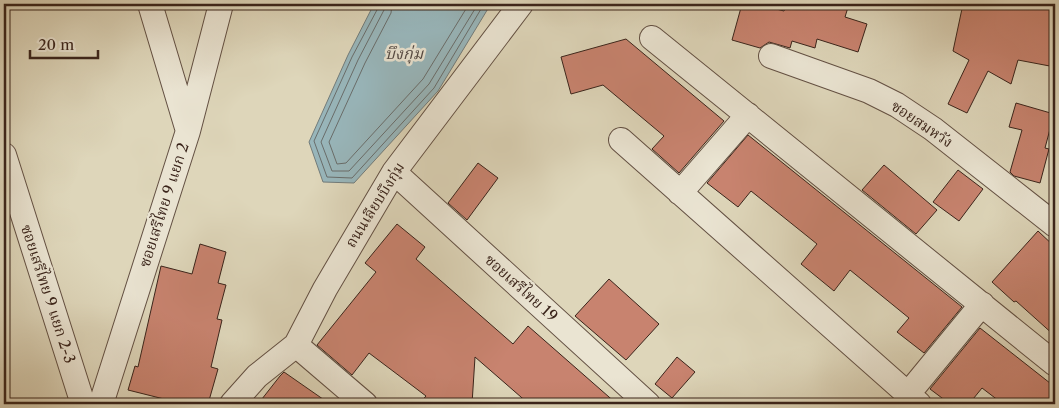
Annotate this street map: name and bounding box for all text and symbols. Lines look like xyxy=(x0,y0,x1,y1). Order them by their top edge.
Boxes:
scale bar xyxy=(30,28,98,60)
text: 20 m xyxy=(38,35,74,54)
water label: บึงกุ่ม xyxy=(385,43,425,64)
street label: ซอยสมหวัง xyxy=(888,96,957,151)
street label: ซอยเสรีไทย 9 แยก 2 xyxy=(133,140,193,269)
street label: ถนนเลียบบึงกุ่ม xyxy=(341,158,410,252)
street label: ซอยเสรีไทย 9 แยก 2-3 xyxy=(17,222,81,366)
street label: ซอยเสรีไทย 19 xyxy=(481,249,562,325)

